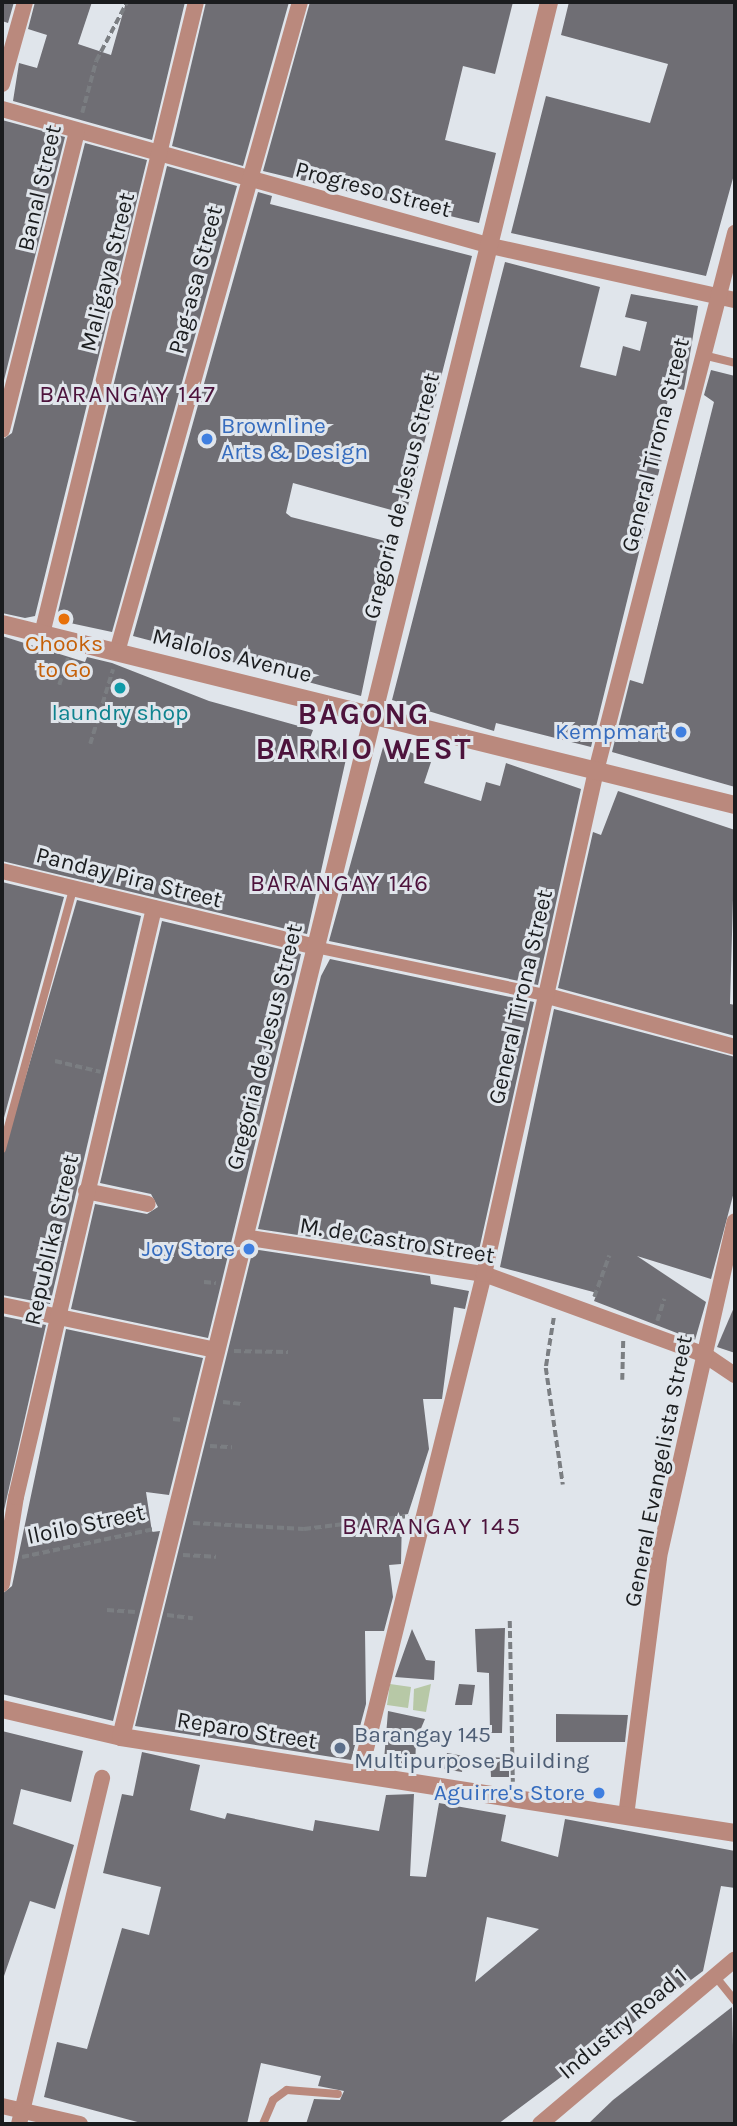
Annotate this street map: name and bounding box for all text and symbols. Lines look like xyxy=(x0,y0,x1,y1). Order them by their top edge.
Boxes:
street label: Banal Street xyxy=(12,122,68,254)
street label: Progreso Street xyxy=(292,156,454,224)
street label: Maligaya Street xyxy=(75,190,141,354)
street label: Pag-asa Street xyxy=(163,203,229,357)
street label: General Tirona Street xyxy=(616,335,696,555)
street label: Gregoria de Jesus Street xyxy=(358,370,446,622)
district label: BARANGAY 147 xyxy=(41,381,215,409)
place label: Brownline Arts & Design xyxy=(221,412,368,466)
marker: Brownline Arts & Design xyxy=(199,431,215,447)
marker: Chooks to Go xyxy=(56,611,72,627)
street label: Malolos Avenue xyxy=(149,623,315,689)
place label: Chooks to Go xyxy=(25,630,103,684)
marker: laundry shop xyxy=(112,680,128,696)
district label: BAGONG BARRIO WEST xyxy=(257,696,471,766)
place label: laundry shop xyxy=(52,699,188,727)
place label: Kempmart xyxy=(555,718,667,746)
marker: Kempmart xyxy=(673,724,689,740)
street label: Panday Pira Street xyxy=(33,842,225,914)
district label: BARANGAY 146 xyxy=(251,870,429,898)
street label: General Tirona Street xyxy=(483,887,559,1107)
street label: Gregoria de Jesus Street xyxy=(221,921,309,1173)
street label: Republika Street xyxy=(19,1152,85,1328)
street label: M. de Castro Street xyxy=(298,1212,496,1270)
place label: Joy Store xyxy=(142,1235,235,1263)
marker: Joy Store xyxy=(241,1241,257,1257)
street label: General Evangelista Street xyxy=(619,1333,699,1609)
street label: Iloilo Street xyxy=(24,1499,148,1551)
district label: BARANGAY 145 xyxy=(344,1513,520,1541)
street label: Reparo Street xyxy=(175,1706,319,1756)
place label: Barangay 145 Multipurpose Building xyxy=(354,1721,589,1775)
marker: Barangay 145 Multipurpose Building xyxy=(332,1740,348,1756)
place label: Aguirre's Store xyxy=(434,1779,585,1807)
marker: Aguirre's Store xyxy=(591,1785,607,1801)
street label: Industry Road 1 xyxy=(553,1962,693,2086)

